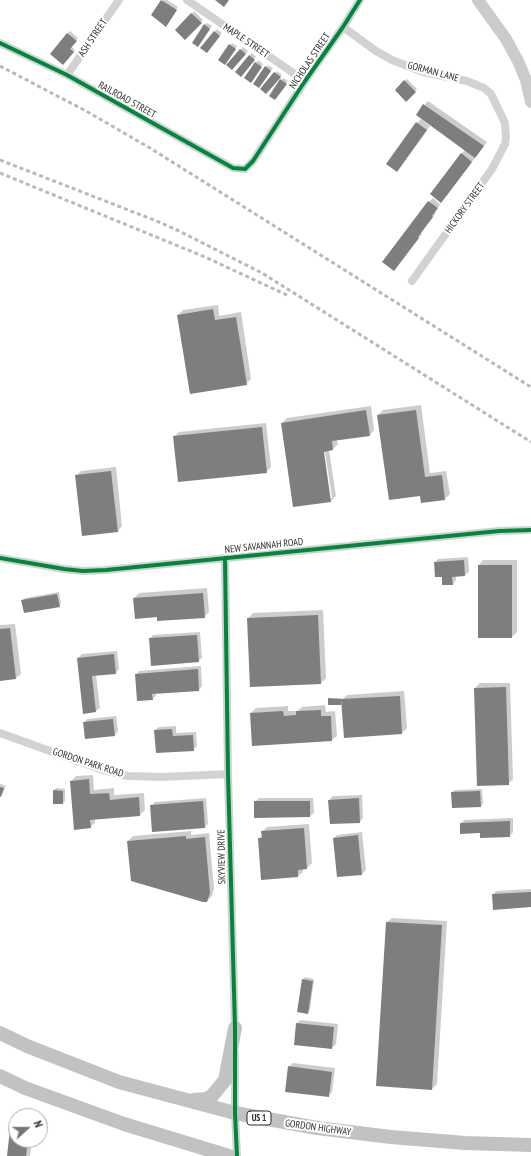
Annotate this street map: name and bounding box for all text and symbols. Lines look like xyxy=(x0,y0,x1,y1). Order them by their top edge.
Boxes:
street label: ASH STREET xyxy=(76,17,110,59)
street label: MAPLE STREET xyxy=(221,21,271,61)
street label: NICHOLAS STREET xyxy=(287,31,333,91)
street label: GORMAN LANE xyxy=(406,59,460,85)
street label: RAILROAD STREET xyxy=(96,79,158,121)
street label: HICKORY STREET xyxy=(442,180,488,236)
street label: NEW SAVANNAH ROAD xyxy=(224,536,304,556)
street label: GORDON PARK ROAD xyxy=(51,746,125,780)
street label: SKYVIEW DRIVE xyxy=(216,829,228,885)
north arrow xyxy=(8,1108,48,1148)
road number: US 1 xyxy=(247,1111,271,1125)
street label: GORDON HIGHWAY xyxy=(284,1117,352,1139)
text: N xyxy=(31,1119,46,1129)

